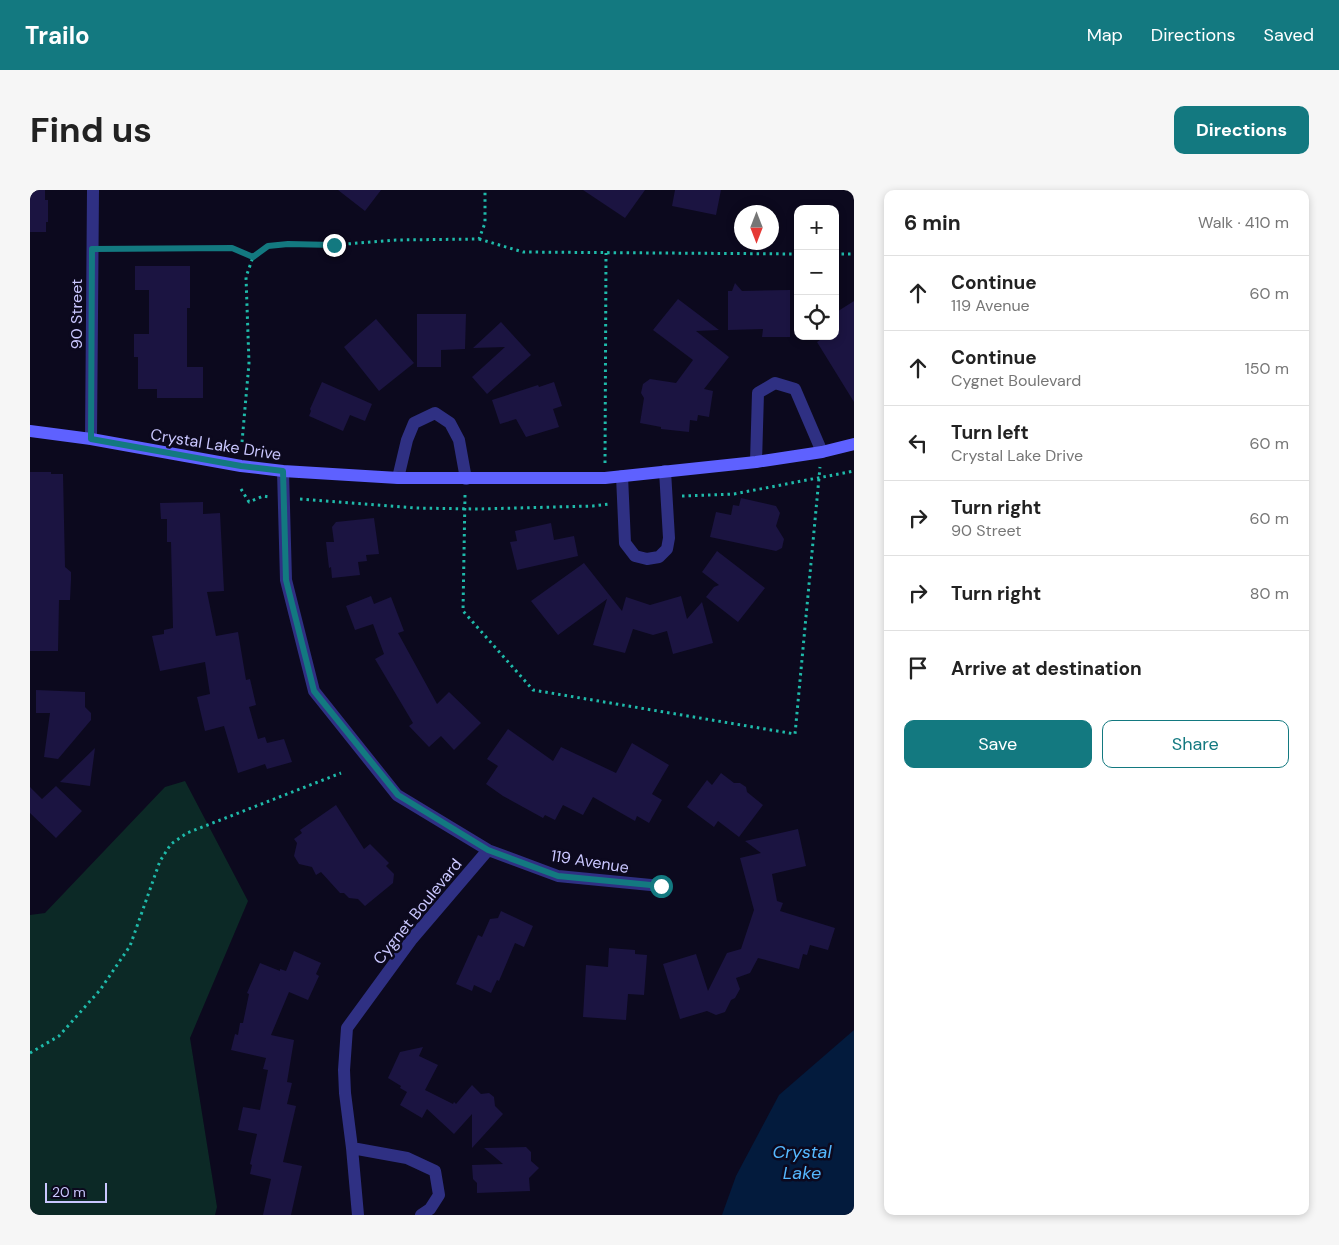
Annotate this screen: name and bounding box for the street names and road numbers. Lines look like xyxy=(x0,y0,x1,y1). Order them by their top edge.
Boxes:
street label: 90 Street xyxy=(66,279,87,349)
street label: Crystal Lake Drive xyxy=(149,424,283,465)
street label: 119 Avenue xyxy=(549,845,630,878)
street label: Cygnet Boulevard xyxy=(368,854,467,969)

